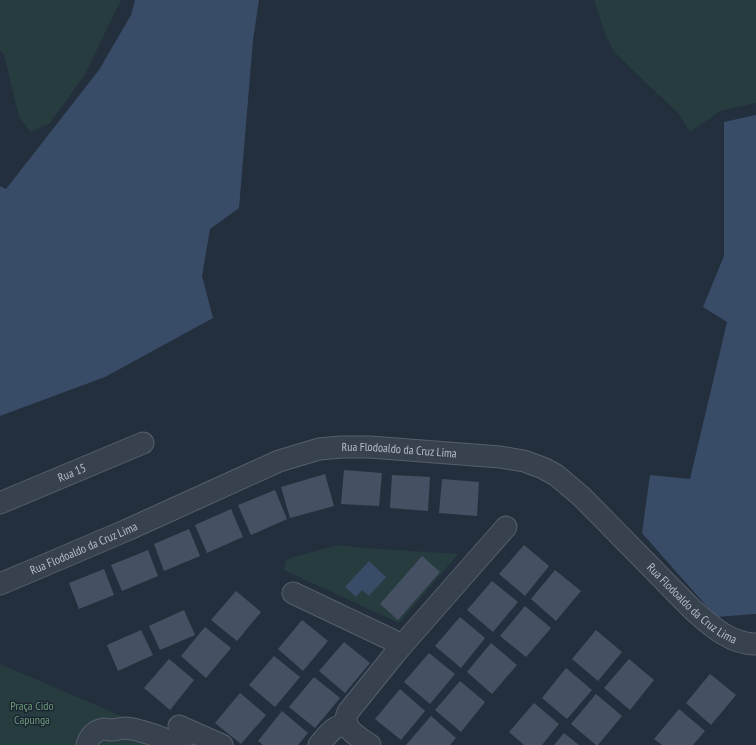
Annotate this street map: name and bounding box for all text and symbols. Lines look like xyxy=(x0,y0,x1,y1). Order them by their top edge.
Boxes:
street label: Rua Flodoaldo da Cruz Lima xyxy=(341,439,457,461)
street label: Rua 15 xyxy=(55,460,88,485)
street label: Rua Flodoaldo da Cruz Lima xyxy=(28,518,140,578)
street label: Rua Flodoaldo da Cruz Lima xyxy=(644,560,739,647)
park label: Praça Cido Capunga xyxy=(10,698,54,727)

